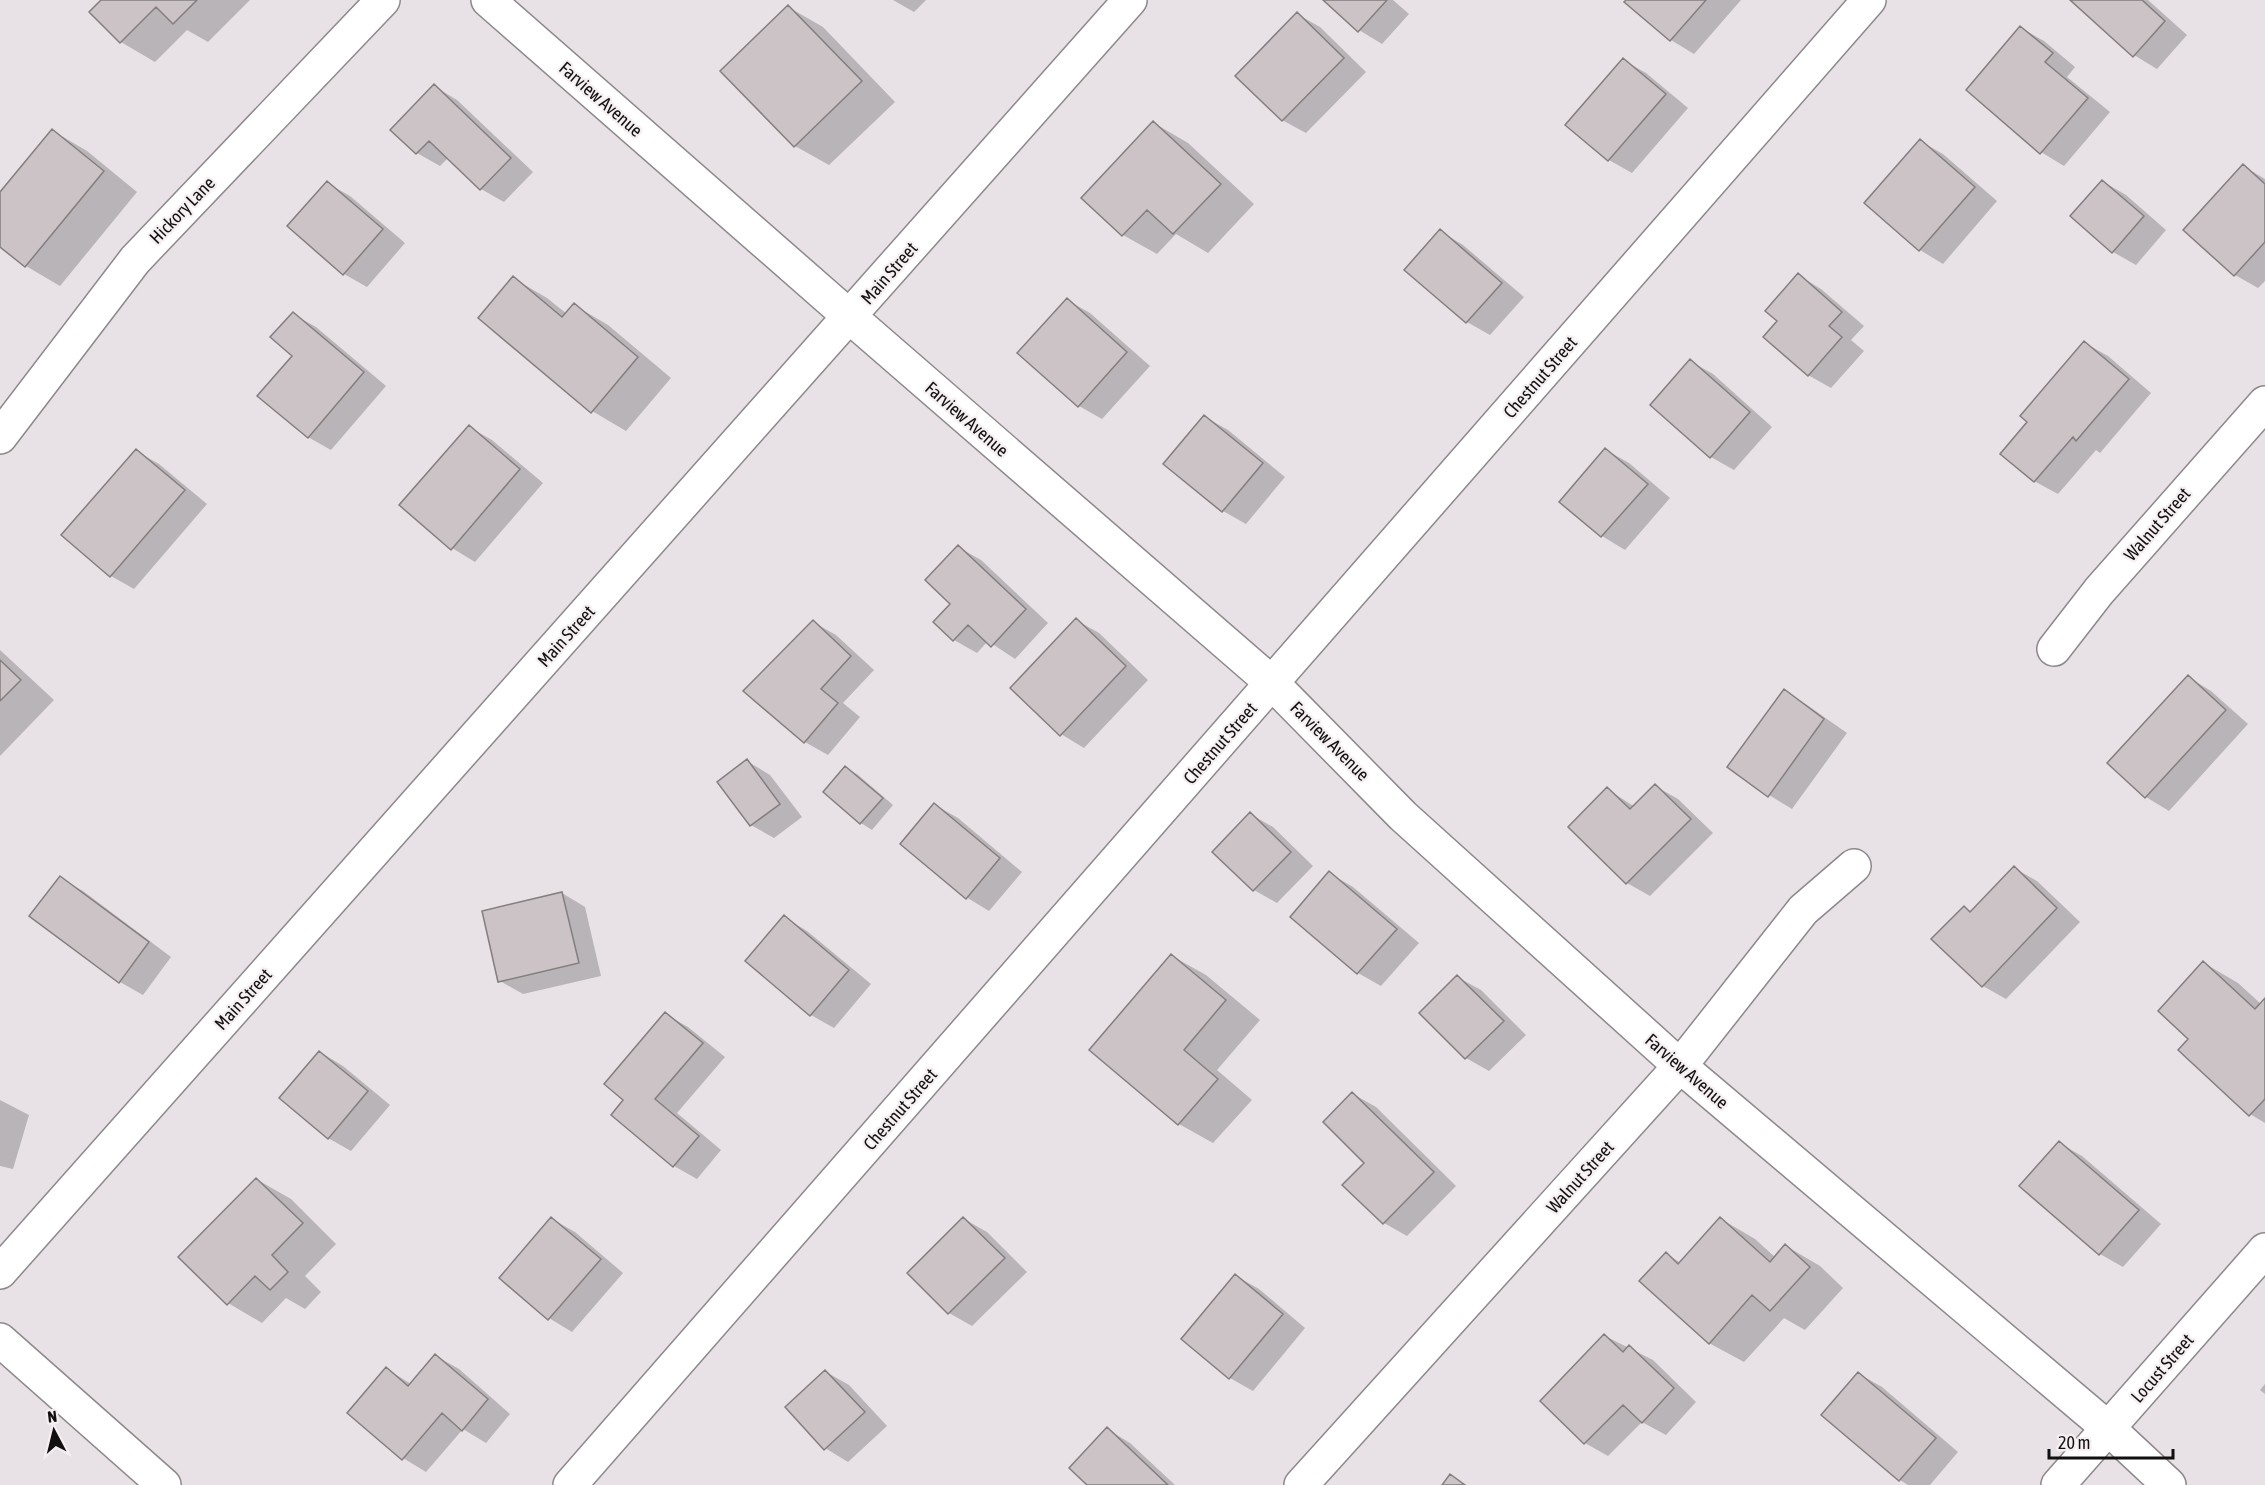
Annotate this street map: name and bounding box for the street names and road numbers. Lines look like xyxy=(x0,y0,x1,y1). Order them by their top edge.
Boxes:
street label: Farview Avenue xyxy=(555,57,647,141)
street label: Hickory Lane xyxy=(145,172,219,248)
street label: Main Street xyxy=(856,238,922,308)
street label: Chestnut Street xyxy=(1499,332,1581,422)
street label: Farview Avenue xyxy=(921,377,1013,461)
street label: Walnut Street xyxy=(2119,483,2195,565)
street label: Main Street xyxy=(533,601,599,671)
street label: Farview Avenue xyxy=(1286,697,1374,785)
street label: Chestnut Street xyxy=(1179,698,1261,788)
street label: Main Street xyxy=(210,964,276,1034)
street label: Farview Avenue xyxy=(1641,1029,1733,1113)
street label: Chestnut Street xyxy=(859,1064,941,1154)
street label: Walnut Street xyxy=(1542,1136,1618,1218)
street label: Locust Street xyxy=(2126,1329,2198,1407)

